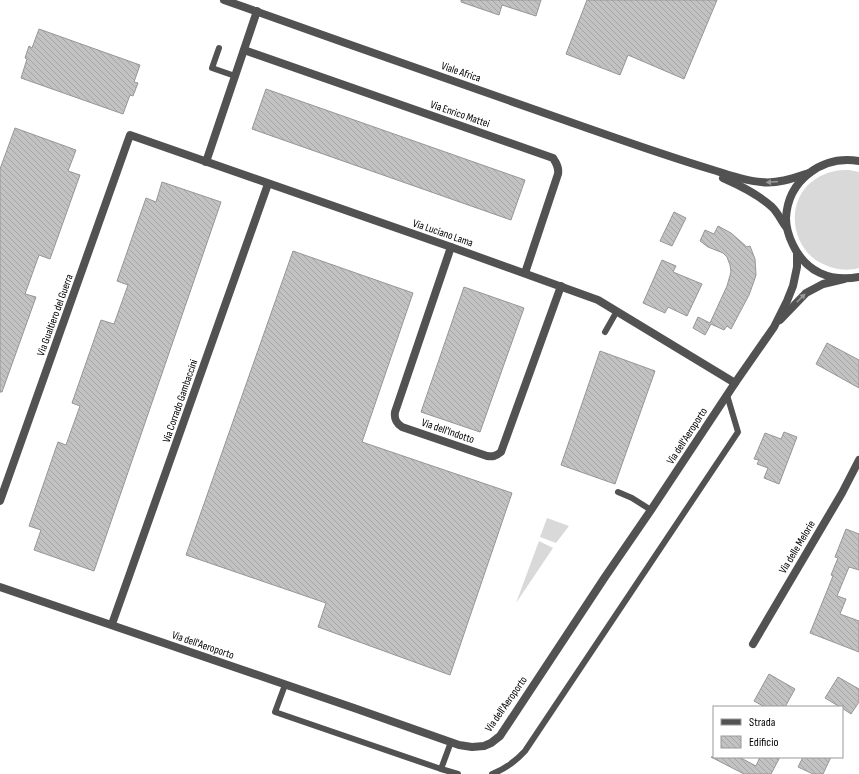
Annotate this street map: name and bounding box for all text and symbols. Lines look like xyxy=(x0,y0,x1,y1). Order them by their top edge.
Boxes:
street label: Viale Africa xyxy=(439,59,483,85)
street label: Via Enrico Mattei xyxy=(429,98,491,130)
one-way arrow xyxy=(766,179,778,186)
street label: Via Luciano Lama xyxy=(411,217,475,249)
street label: Via Gualtiero del Guerra xyxy=(34,272,76,358)
one-way arrow xyxy=(796,293,806,303)
street label: Via Corrado Gambaccini xyxy=(160,358,200,444)
street label: Via dell'Aeroporto xyxy=(664,405,710,467)
street label: Via dell'Indotto xyxy=(420,416,477,446)
street label: Via delle Melorie xyxy=(776,518,818,576)
street label: Via dell'Aeroporto xyxy=(170,628,236,662)
street label: Via dell'Aeroporto xyxy=(482,673,530,734)
legend xyxy=(713,706,843,758)
text: Strada xyxy=(749,715,776,730)
text: Edificio xyxy=(749,735,778,750)

